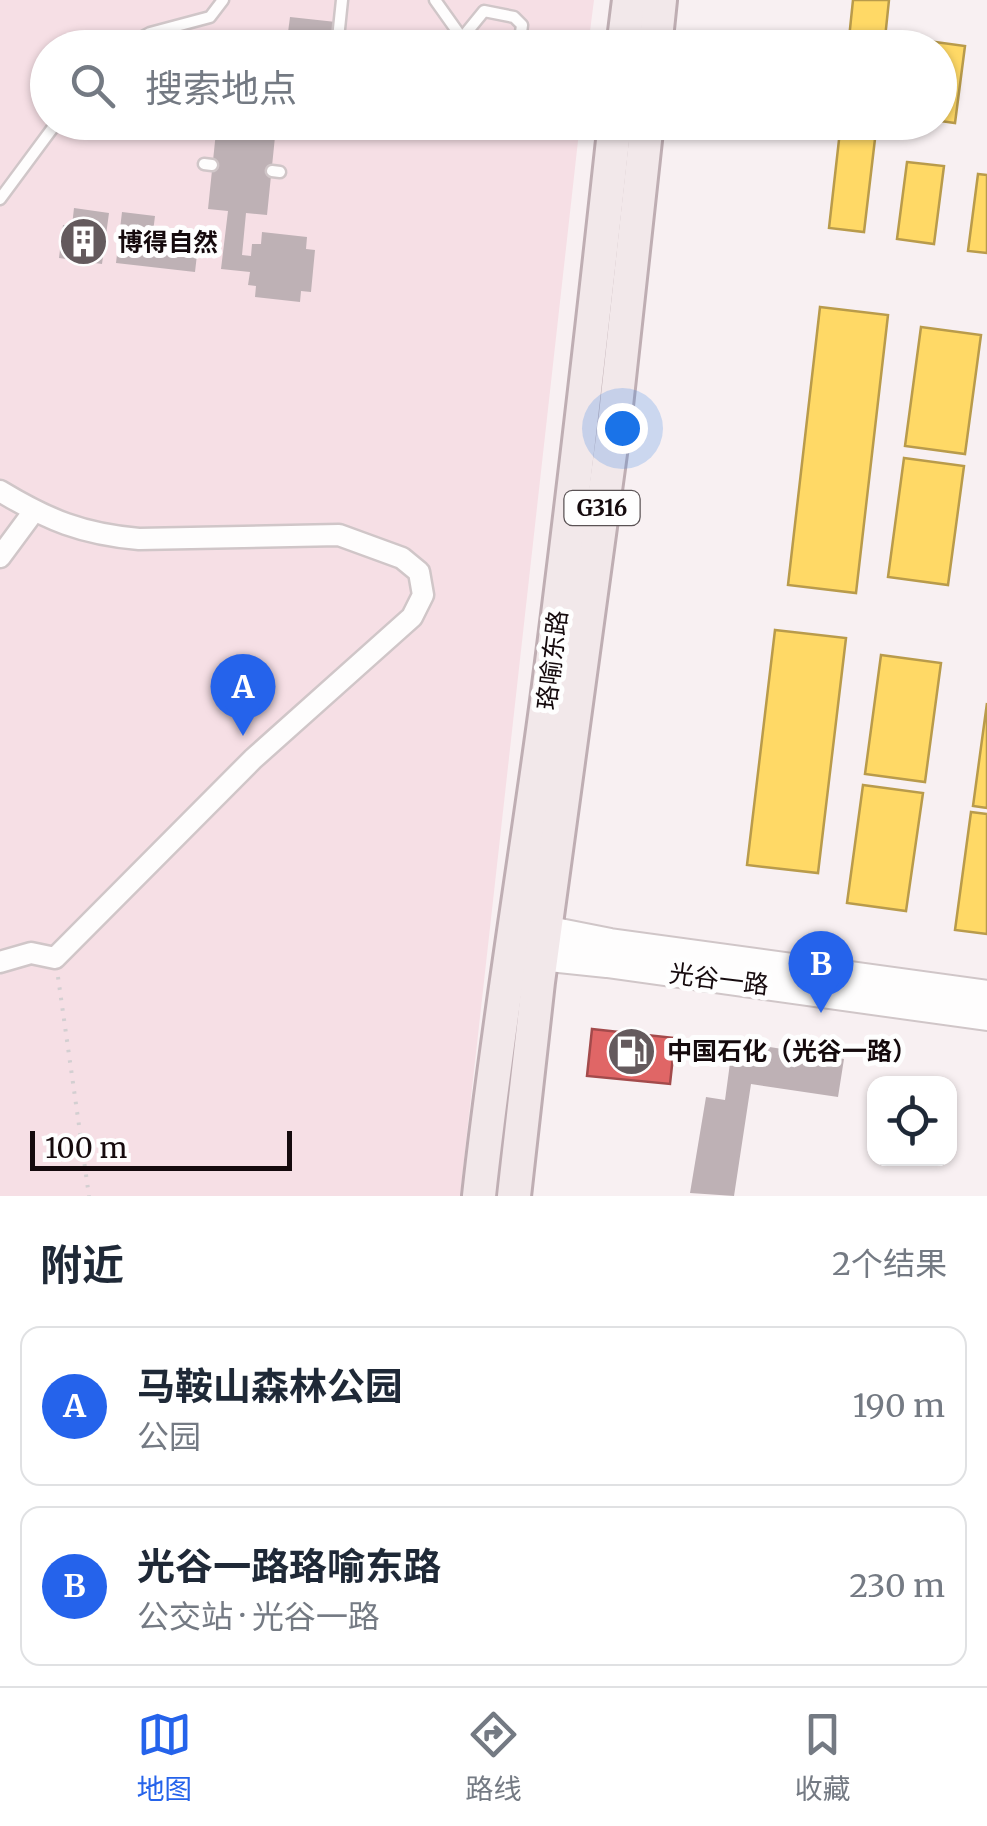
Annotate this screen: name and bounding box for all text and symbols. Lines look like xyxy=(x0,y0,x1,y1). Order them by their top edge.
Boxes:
search box xyxy=(30,30,957,140)
icon: search xyxy=(65,58,120,113)
text: 搜索地点 xyxy=(145,65,297,112)
building icon: 博得自然 xyxy=(57,216,109,268)
place label: 博得自然 xyxy=(118,226,218,258)
your location xyxy=(597,403,648,454)
road number: G316 xyxy=(564,491,640,525)
street label: 珞喻东路 xyxy=(530,608,574,712)
pin: A xyxy=(210,654,276,736)
pin: B xyxy=(788,930,854,1013)
street label: 光谷一路 xyxy=(667,957,771,1001)
fuel station icon: 中国石化（光谷一路） xyxy=(606,1025,658,1077)
place label: 中国石化（光谷一路） xyxy=(667,1035,917,1067)
map controls xyxy=(867,1076,957,1166)
button: locate xyxy=(867,1076,957,1166)
scale bar xyxy=(30,1126,292,1170)
text: 100 m xyxy=(45,1130,127,1166)
text: 附近 xyxy=(40,1239,124,1291)
text: 2个结果 xyxy=(832,1244,947,1284)
text: 马鞍山森林公园 xyxy=(137,1363,403,1410)
text: A xyxy=(63,1386,86,1426)
text: 190 m xyxy=(853,1386,945,1426)
text: 公园 xyxy=(137,1417,201,1457)
text: 光谷一路珞喻东路 xyxy=(137,1543,441,1590)
text: B xyxy=(63,1566,86,1606)
text: 230 m xyxy=(849,1566,945,1606)
text: 公交站 · 光谷一路 xyxy=(137,1597,380,1637)
tab: 地图 xyxy=(136,1707,193,1807)
tab: 路线 xyxy=(465,1707,522,1807)
tab: 收藏 xyxy=(794,1707,851,1807)

